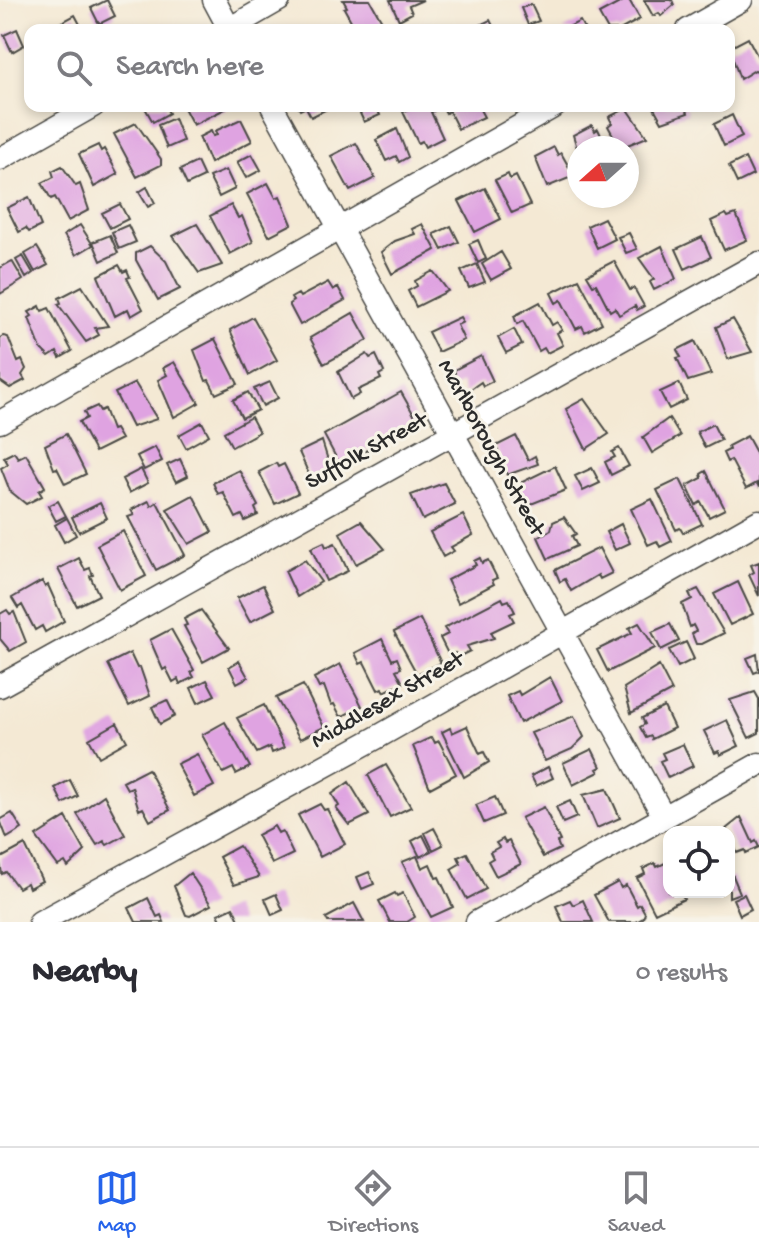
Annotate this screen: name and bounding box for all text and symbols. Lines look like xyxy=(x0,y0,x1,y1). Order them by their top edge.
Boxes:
search box xyxy=(24,24,735,112)
icon: search xyxy=(52,46,96,90)
text: Search here xyxy=(116,51,264,86)
north arrow xyxy=(567,136,639,208)
street label: Marlborough Street xyxy=(429,355,552,543)
street label: Suffolk Street xyxy=(301,405,435,497)
street label: Middlesex Street xyxy=(307,645,471,756)
map controls xyxy=(663,826,735,898)
button: locate xyxy=(663,826,735,898)
text: Nearby xyxy=(32,954,137,994)
text: 0 results xyxy=(636,959,727,990)
tab: Map xyxy=(95,1166,139,1240)
tab: Directions xyxy=(329,1166,418,1240)
tab: Saved xyxy=(608,1166,664,1240)

